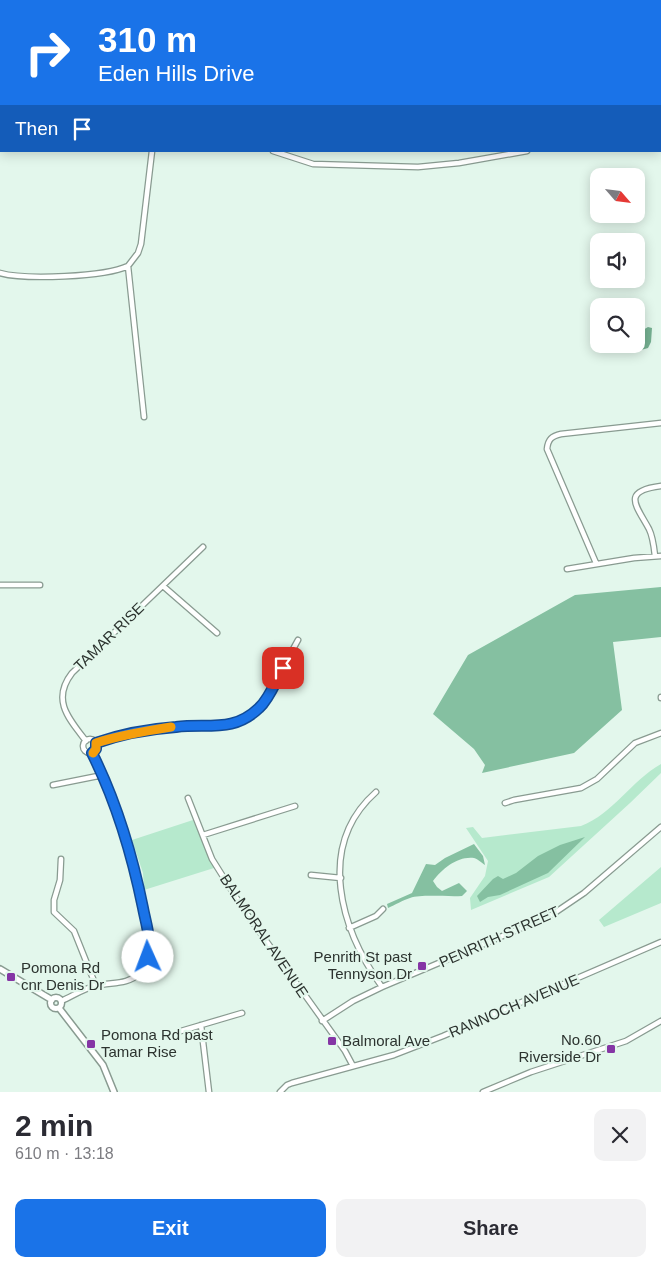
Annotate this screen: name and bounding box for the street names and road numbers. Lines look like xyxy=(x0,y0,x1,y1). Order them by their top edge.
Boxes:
street label: TAMAR RISE xyxy=(70,599,147,674)
street label: BALMORAL AVENUE xyxy=(217,871,312,1001)
street label: PENRITH STREET xyxy=(436,903,561,971)
street label: RANNOCH AVENUE xyxy=(446,970,581,1041)

